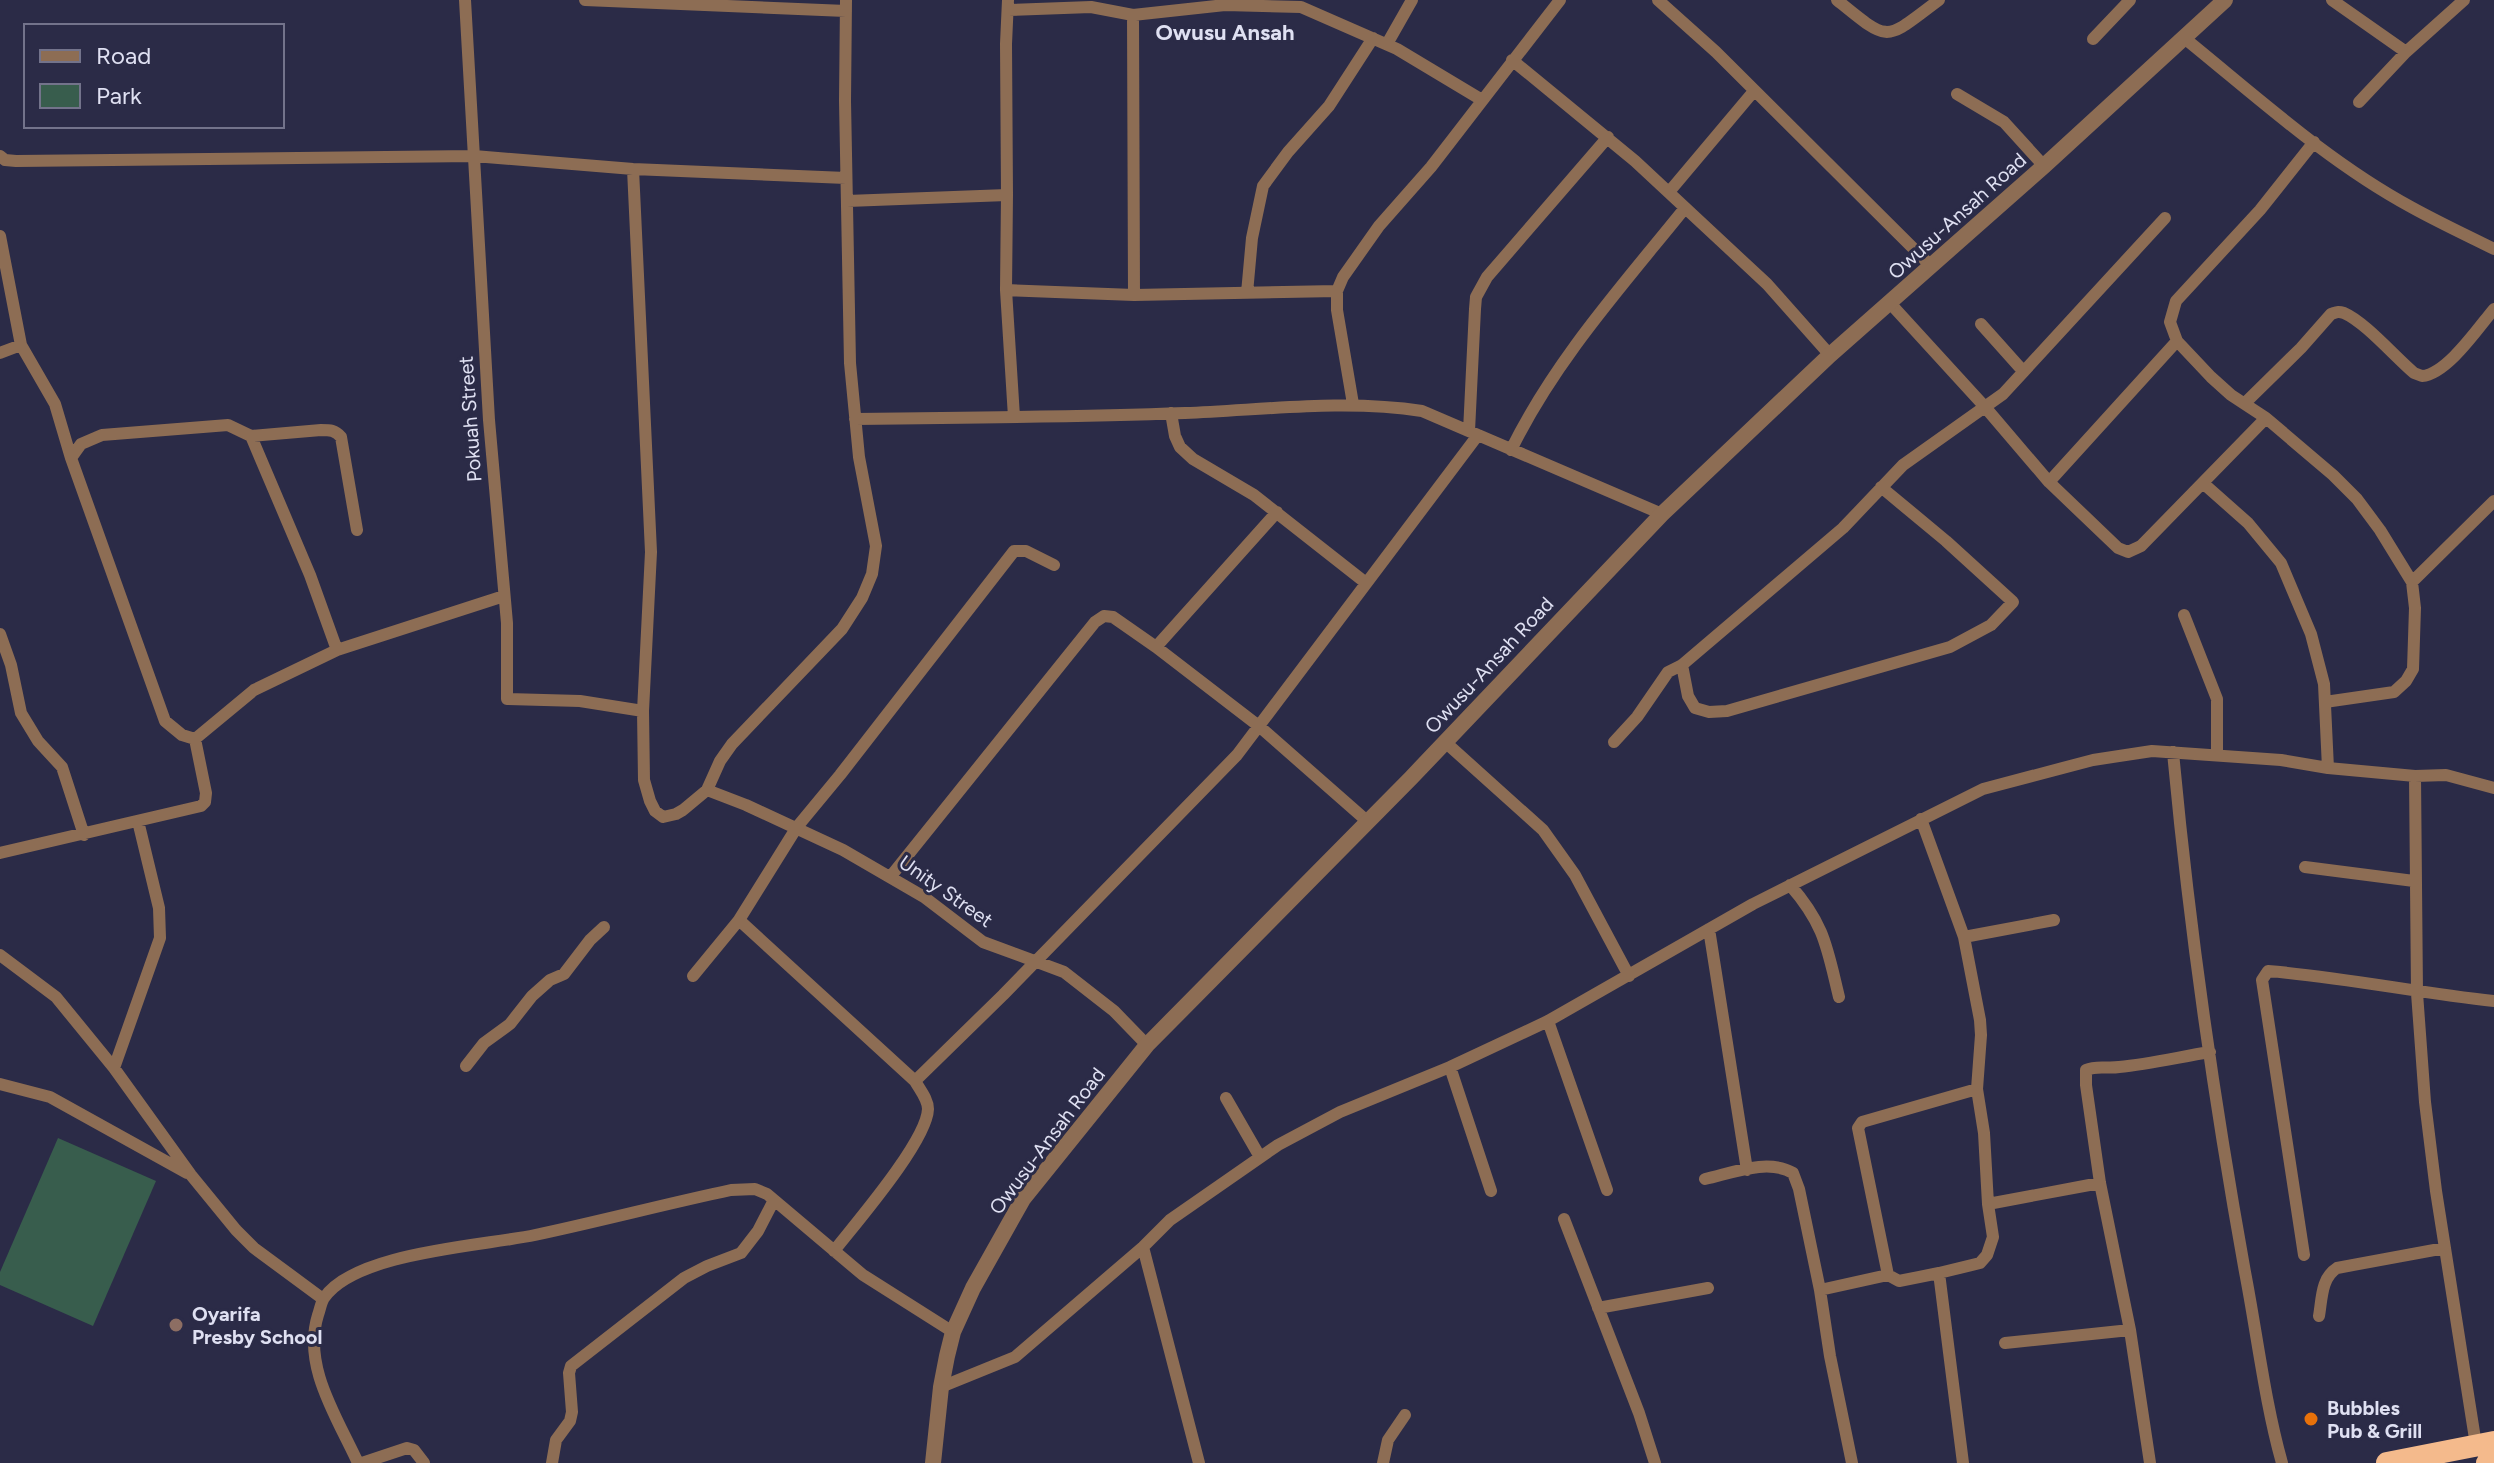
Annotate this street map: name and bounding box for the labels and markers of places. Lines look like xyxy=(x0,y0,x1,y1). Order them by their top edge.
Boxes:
place label: Oyarifa Presby School xyxy=(192,1302,322,1349)
marker: Oyarifa Presby School xyxy=(167,1316,185,1334)
place label: Bubbles Pub & Grill xyxy=(2327,1396,2422,1443)
marker: Bubbles Pub & Grill xyxy=(2302,1410,2320,1428)

